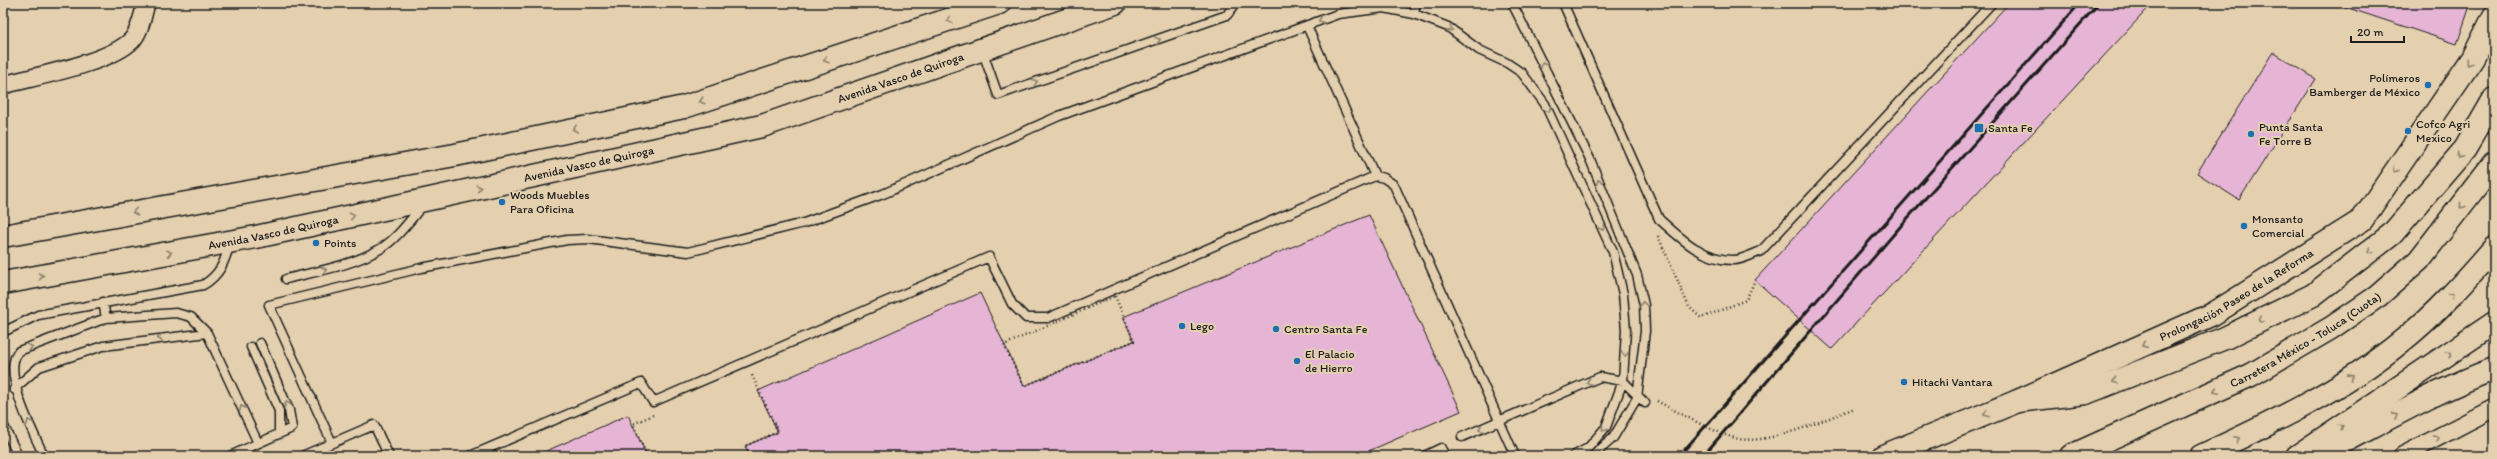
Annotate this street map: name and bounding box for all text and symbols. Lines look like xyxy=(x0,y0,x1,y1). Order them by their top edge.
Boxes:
one-way arrow xyxy=(946,15,953,23)
one-way arrow xyxy=(1318,16,1325,24)
scale bar xyxy=(2351,18,2404,44)
one-way arrow xyxy=(1446,25,1453,32)
text: 20 m xyxy=(2357,25,2384,39)
one-way arrow xyxy=(1154,37,1161,45)
street label: Avenida Vasco de Quiroga xyxy=(836,49,966,106)
one-way arrow xyxy=(822,55,829,64)
one-way arrow xyxy=(2467,59,2474,66)
one-way arrow xyxy=(1540,62,1547,69)
place label: Polímeros Bamberger de México xyxy=(2309,71,2420,99)
one-way arrow xyxy=(1031,78,1038,87)
marker: Polímeros Bamberger de México xyxy=(2423,80,2433,90)
one-way arrow xyxy=(699,96,706,105)
one-way arrow xyxy=(1543,106,1551,113)
place label: Cofco Agri Mexico xyxy=(2416,117,2470,145)
place label: Punta Santa Fe Torre B xyxy=(2259,120,2324,148)
place label: Santa Fe xyxy=(1988,121,2033,135)
marker: Santa Fe xyxy=(1973,122,1985,134)
one-way arrow xyxy=(572,125,578,133)
marker: Cofco Agri Mexico xyxy=(2403,126,2413,136)
marker: Punta Santa Fe Torre B xyxy=(2246,129,2256,139)
street label: Avenida Vasco de Quiroga xyxy=(523,143,656,185)
one-way arrow xyxy=(2456,152,2463,159)
one-way arrow xyxy=(2394,166,2401,173)
one-way arrow xyxy=(1596,178,1604,185)
one-way arrow xyxy=(476,185,482,193)
place label: Woods Muebles Para Oficina xyxy=(510,188,590,216)
marker: Woods Muebles Para Oficina xyxy=(497,197,507,207)
one-way arrow xyxy=(2460,201,2467,208)
one-way arrow xyxy=(132,207,138,216)
street label: Avenida Vasco de Quiroga xyxy=(207,212,341,253)
place label: Monsanto Comercial xyxy=(2252,212,2305,240)
one-way arrow xyxy=(349,213,355,221)
marker: Monsanto Comercial xyxy=(2239,221,2249,231)
one-way arrow xyxy=(1597,224,1605,232)
place label: Points xyxy=(324,236,356,250)
marker: Points xyxy=(311,238,321,248)
street label: Prolongación Paseo de la Reforma xyxy=(2157,245,2317,344)
one-way arrow xyxy=(2368,246,2375,253)
one-way arrow xyxy=(166,249,172,258)
one-way arrow xyxy=(321,266,327,274)
one-way arrow xyxy=(38,272,45,280)
street label: Carretera México - Toluca (Cuota) xyxy=(2228,289,2384,391)
one-way arrow xyxy=(2446,292,2454,300)
one-way arrow xyxy=(1639,301,1648,307)
one-way arrow xyxy=(2258,316,2265,323)
place label: Lego xyxy=(1190,319,1214,333)
marker: Lego xyxy=(1177,321,1187,331)
place label: Centro Santa Fe xyxy=(1284,322,1368,336)
marker: Centro Santa Fe xyxy=(1271,324,1281,334)
one-way arrow xyxy=(157,334,163,343)
one-way arrow xyxy=(2140,340,2148,348)
one-way arrow xyxy=(27,343,34,351)
place label: El Palacio de Hierro xyxy=(1305,347,1355,375)
one-way arrow xyxy=(1620,351,1629,357)
one-way arrow xyxy=(2445,352,2452,359)
marker: El Palacio de Hierro xyxy=(1292,356,1302,366)
one-way arrow xyxy=(2347,374,2354,382)
place label: Hitachi Vantara xyxy=(1912,375,1993,389)
one-way arrow xyxy=(1586,377,1593,385)
marker: Hitachi Vantara xyxy=(1899,377,1909,387)
one-way arrow xyxy=(2112,377,2119,385)
one-way arrow xyxy=(2213,386,2221,394)
one-way arrow xyxy=(284,401,292,409)
one-way arrow xyxy=(239,405,247,412)
one-way arrow xyxy=(1983,409,1991,417)
one-way arrow xyxy=(2392,412,2400,419)
one-way arrow xyxy=(26,419,34,427)
one-way arrow xyxy=(1477,424,1485,432)
one-way arrow xyxy=(2337,424,2344,431)
one-way arrow xyxy=(1601,425,1608,432)
one-way arrow xyxy=(2433,435,2440,443)
one-way arrow xyxy=(2232,436,2240,444)

